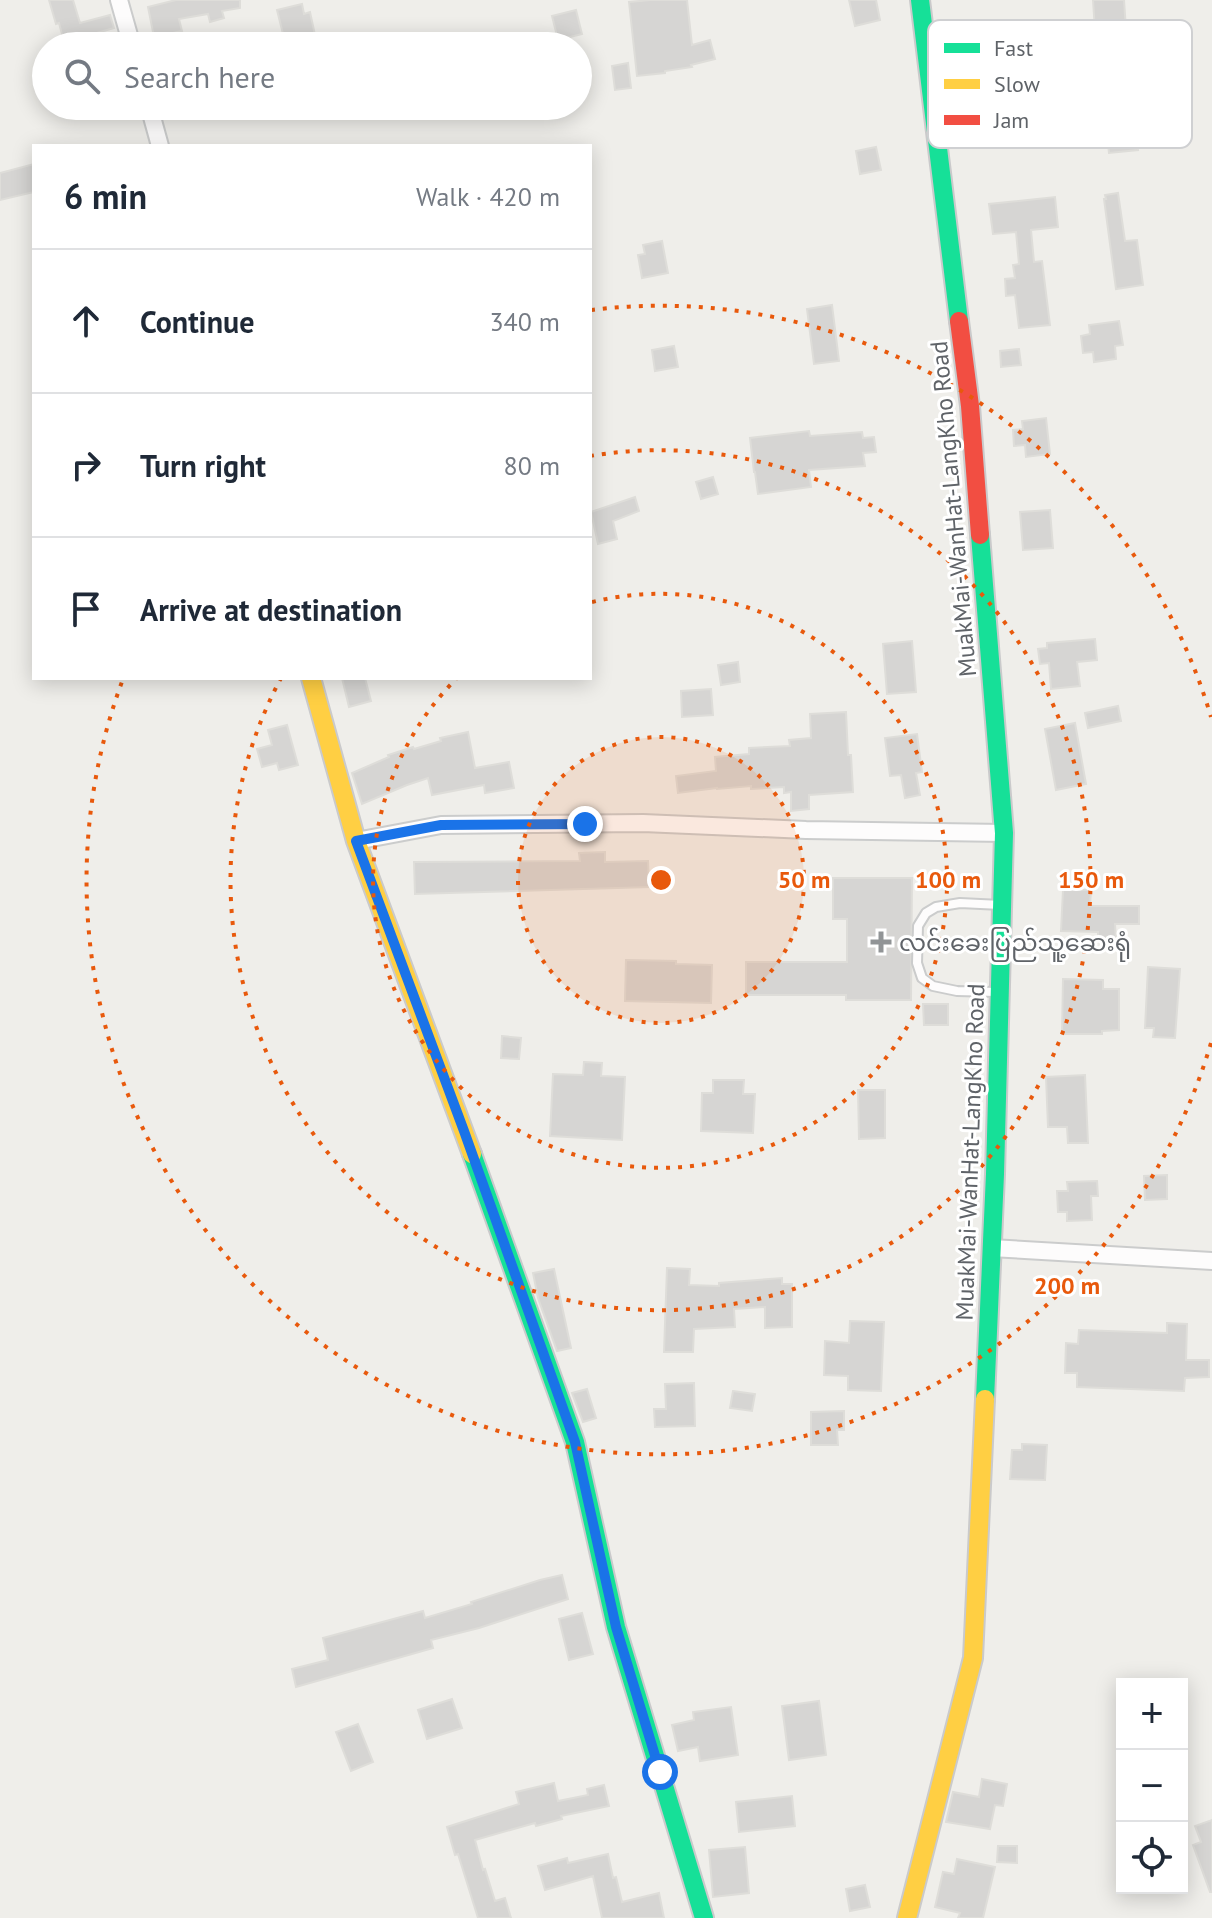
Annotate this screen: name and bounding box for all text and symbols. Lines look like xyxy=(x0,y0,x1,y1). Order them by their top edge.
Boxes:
legend xyxy=(928,20,1192,148)
search box xyxy=(32,32,592,120)
text: Fast xyxy=(994,34,1034,62)
icon: search xyxy=(60,54,104,98)
text: Search here xyxy=(124,57,275,96)
text: Slow xyxy=(994,70,1040,98)
text: Jam xyxy=(993,106,1029,134)
text: 6 min xyxy=(64,174,147,218)
text: Walk · 420 m xyxy=(416,180,560,213)
icon: ahead xyxy=(64,299,108,343)
text: Continue xyxy=(140,302,254,341)
text: 340 m xyxy=(489,305,560,338)
street label: MuakMai-WanHat-LangKho Road xyxy=(923,340,983,678)
icon: right xyxy=(64,443,108,487)
text: Turn right xyxy=(140,446,266,485)
text: 80 m xyxy=(504,449,560,482)
icon: arrive xyxy=(64,587,108,631)
text: Arrive at destination xyxy=(140,590,402,629)
route end xyxy=(567,806,603,842)
text: 50 m xyxy=(778,864,830,895)
text: 100 m xyxy=(915,864,981,895)
text: 150 m xyxy=(1058,864,1124,895)
centre of rings xyxy=(647,866,675,894)
place label: လင်းခေးပြည်သူ့ဆေးရုံ xyxy=(899,927,1131,962)
marker: လင်းခေးပြည်သူ့ဆေးရုံ xyxy=(870,931,892,953)
street label: MuakMai-WanHat-LangKho Road xyxy=(949,983,991,1321)
text: 200 m xyxy=(1034,1270,1100,1301)
map controls xyxy=(1116,1678,1188,1894)
button: + xyxy=(1116,1678,1188,1750)
button: − xyxy=(1116,1750,1188,1822)
route start xyxy=(642,1754,678,1790)
button: locate xyxy=(1116,1822,1188,1894)

